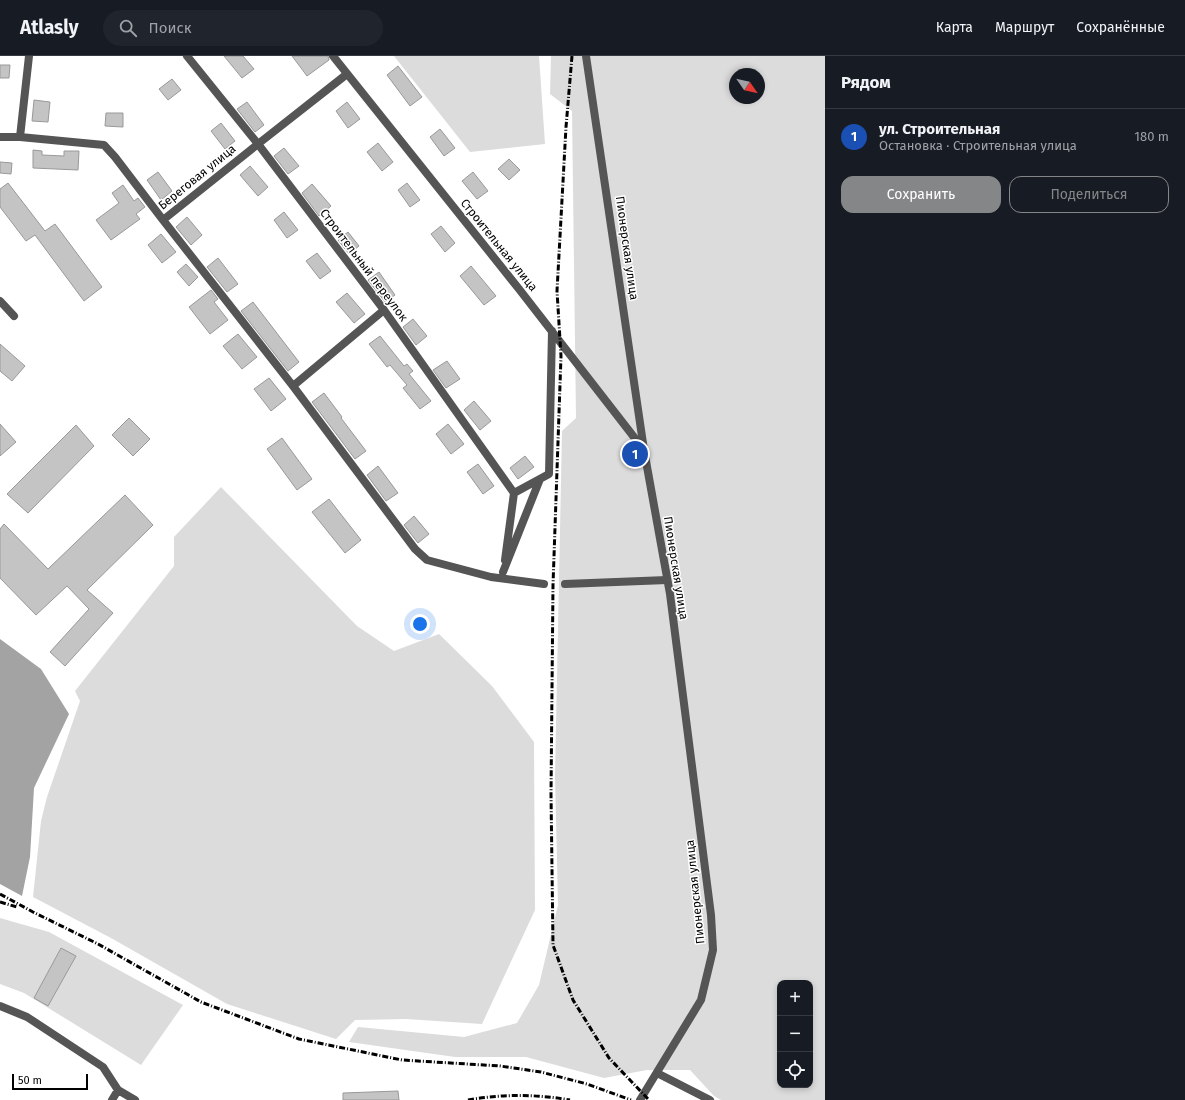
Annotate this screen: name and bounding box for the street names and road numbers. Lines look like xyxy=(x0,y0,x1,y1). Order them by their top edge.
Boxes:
street label: Береговая улица xyxy=(156,142,238,212)
street label: Пионерская улица xyxy=(613,195,641,301)
street label: Строительная улица xyxy=(458,196,540,294)
street label: Строительный переулок xyxy=(317,206,411,325)
street label: Пионерская улица xyxy=(661,515,691,621)
street label: Пионерская улица xyxy=(683,839,707,945)

